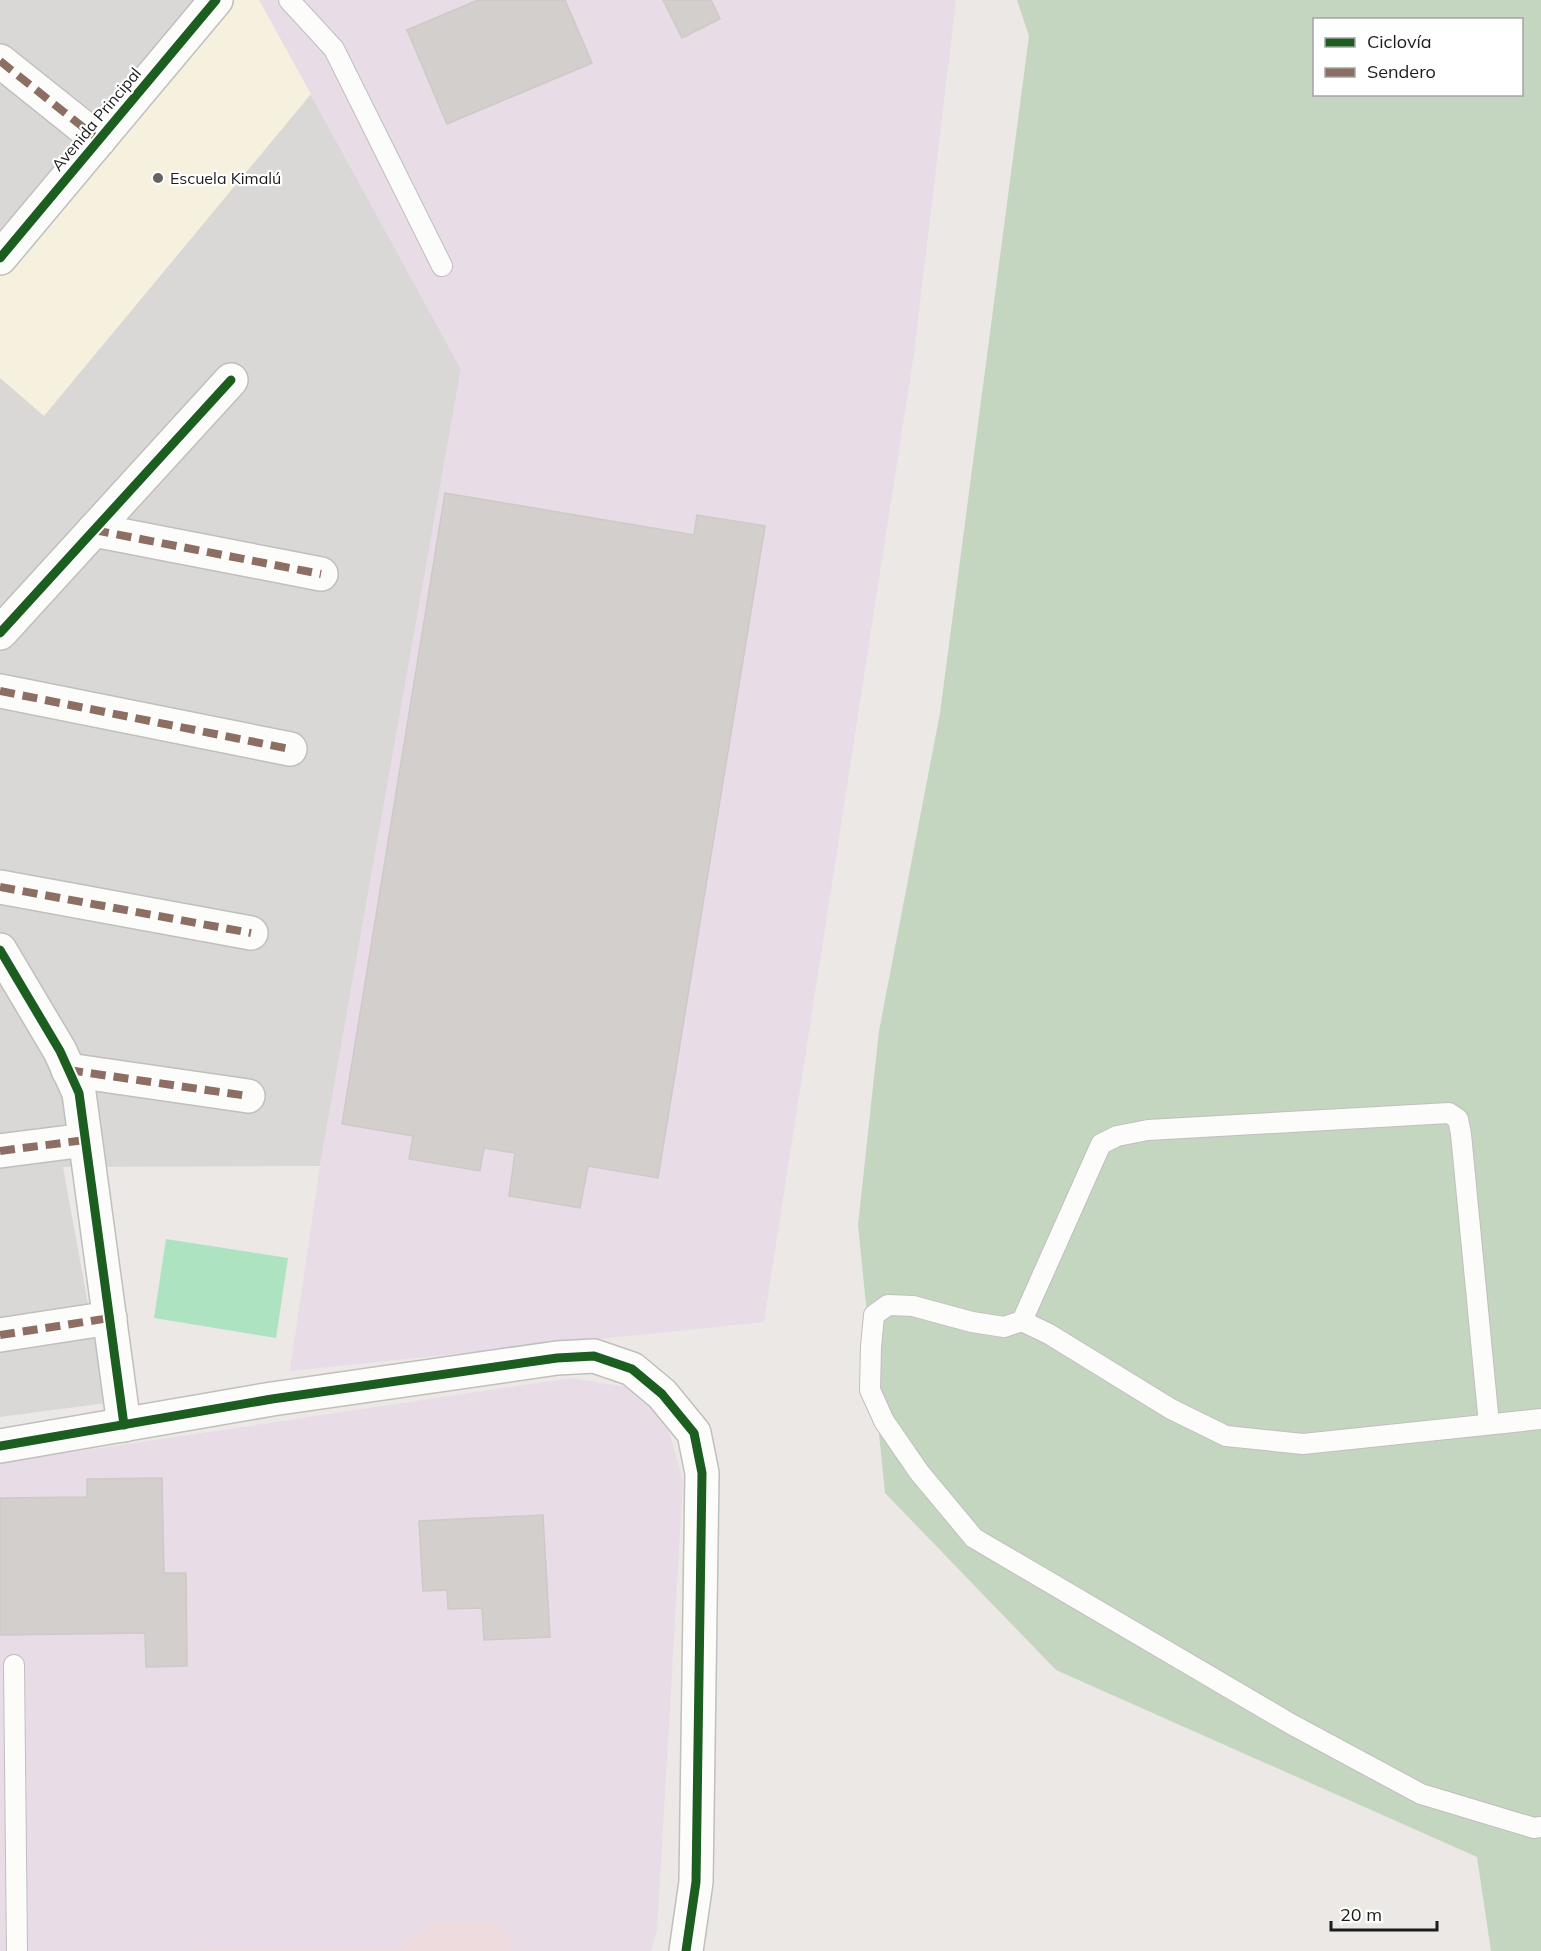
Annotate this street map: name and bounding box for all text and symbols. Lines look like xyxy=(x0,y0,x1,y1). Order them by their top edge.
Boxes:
legend xyxy=(1313,18,1523,96)
text: Ciclovía xyxy=(1367,30,1432,53)
text: Sendero xyxy=(1367,60,1436,83)
street label: Avenida Principal xyxy=(47,63,145,175)
place label: Escuela Kimalú xyxy=(170,168,281,188)
marker: Escuela Kimalú xyxy=(151,171,165,185)
scale bar xyxy=(1331,1894,1438,1932)
text: 20 m xyxy=(1340,1903,1382,1926)

